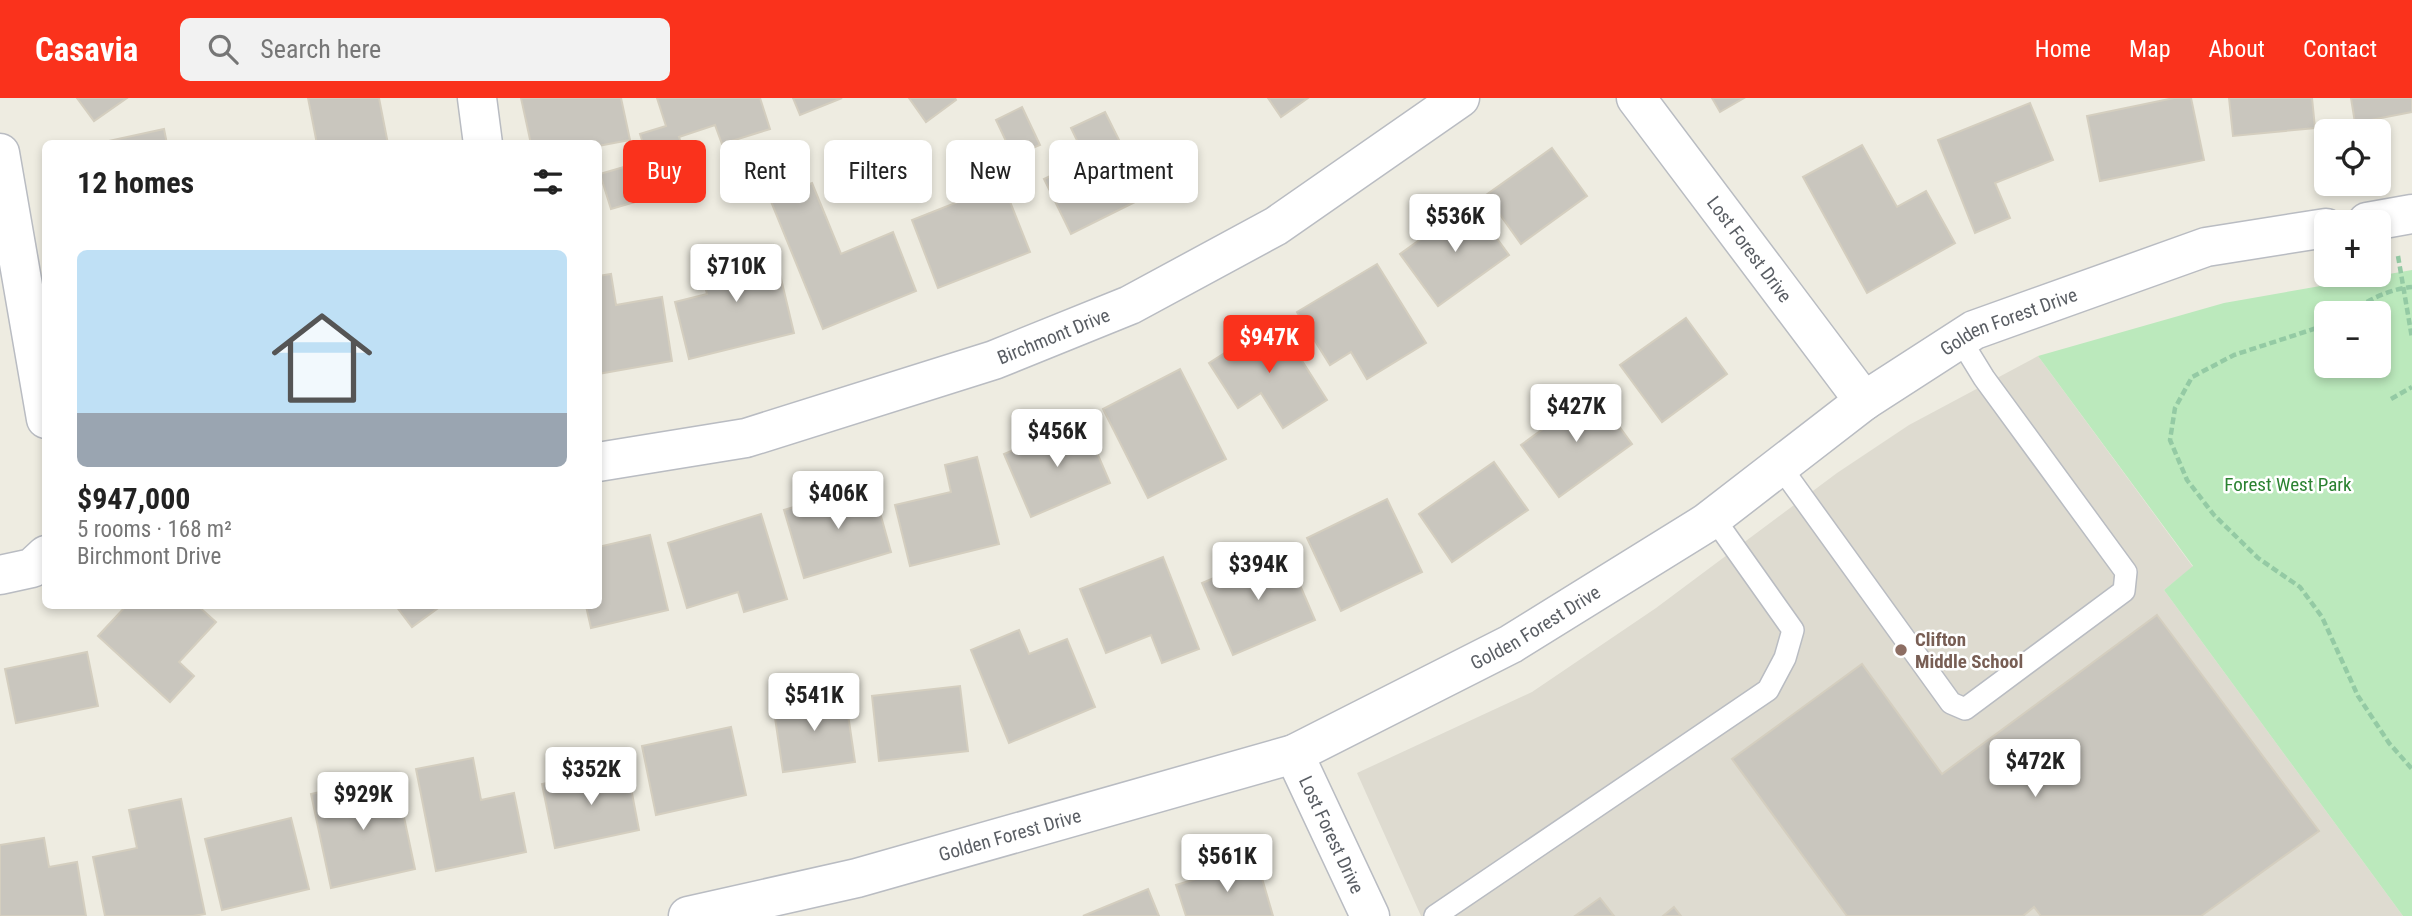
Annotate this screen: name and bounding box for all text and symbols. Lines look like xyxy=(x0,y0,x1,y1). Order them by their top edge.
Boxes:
search box xyxy=(180,18,670,81)
text: Casavia xyxy=(35,30,138,69)
icon: search xyxy=(204,30,242,68)
text: Search here xyxy=(260,34,381,64)
text: Home xyxy=(2035,35,2091,63)
text: Map xyxy=(2129,35,2171,63)
text: About xyxy=(2209,35,2265,63)
text: Contact xyxy=(2303,35,2377,63)
map controls xyxy=(2314,119,2391,378)
button: locate xyxy=(2314,119,2391,196)
chip: Buy xyxy=(623,140,706,203)
chip: Rent xyxy=(720,140,810,203)
chip: Filters xyxy=(824,140,932,203)
chip: New xyxy=(946,140,1035,203)
chip: Apartment xyxy=(1049,140,1198,203)
icon: filters xyxy=(529,163,567,201)
text: 12 homes xyxy=(77,165,194,200)
street label: Lost Forest Drive xyxy=(1702,191,1797,307)
pin: $536K xyxy=(1406,194,1504,254)
text: $536K xyxy=(1425,203,1485,230)
button: + xyxy=(2314,210,2391,287)
pin: $710K xyxy=(687,244,785,304)
text: $710K xyxy=(706,253,766,280)
street label: Golden Forest Drive xyxy=(1936,283,2080,360)
icon: home xyxy=(259,295,385,421)
button: − xyxy=(2314,301,2391,378)
street label: Birchmont Drive xyxy=(994,303,1113,369)
pin: $947K xyxy=(1220,316,1318,375)
text: $947K xyxy=(1239,324,1299,351)
pin: $427K xyxy=(1527,384,1625,444)
text: $427K xyxy=(1546,393,1606,420)
pin: $456K xyxy=(1008,410,1106,469)
text: $456K xyxy=(1027,418,1087,445)
pin: $406K xyxy=(789,472,887,531)
park label: Forest West Park xyxy=(2224,473,2352,496)
text: $406K xyxy=(808,480,868,507)
text: $947,000 xyxy=(77,481,190,516)
text: 5 rooms · 168 m² xyxy=(77,516,232,543)
pin: $394K xyxy=(1209,542,1307,602)
text: Birchmont Drive xyxy=(77,543,221,570)
text: $394K xyxy=(1228,551,1288,578)
street label: Golden Forest Drive xyxy=(1466,580,1604,674)
place label: Clifton Middle School xyxy=(1915,628,2023,673)
marker: Clifton Middle School xyxy=(1893,642,1909,658)
pin: $541K xyxy=(765,674,863,733)
text: $541K xyxy=(784,682,844,709)
pin: $472K xyxy=(1986,740,2084,799)
pin: $352K xyxy=(542,748,640,807)
text: $472K xyxy=(2005,748,2065,775)
text: $352K xyxy=(561,756,621,783)
pin: $929K xyxy=(314,772,412,832)
street label: Lost Forest Drive xyxy=(1294,772,1369,897)
text: $929K xyxy=(333,781,393,808)
street label: Golden Forest Drive xyxy=(936,804,1084,866)
pin: $561K xyxy=(1178,834,1276,894)
text: $561K xyxy=(1197,843,1257,870)

